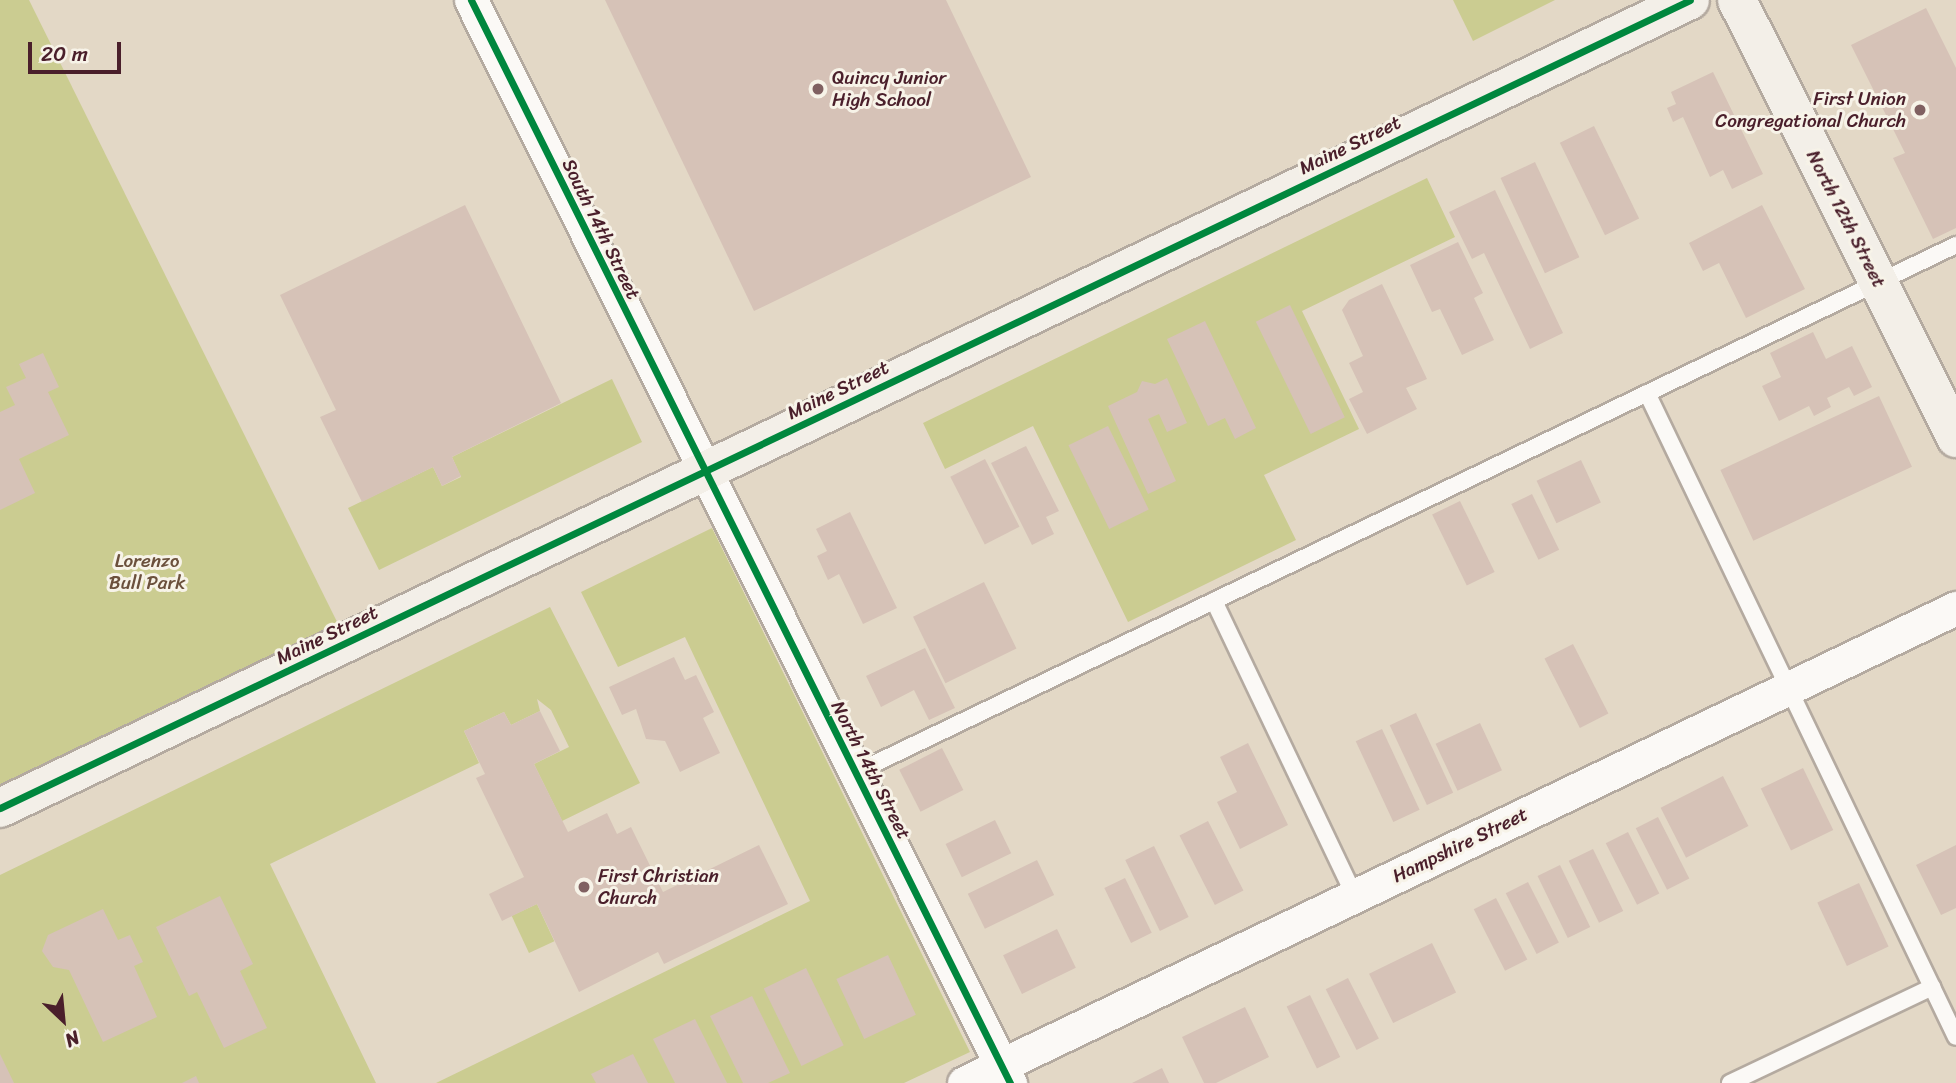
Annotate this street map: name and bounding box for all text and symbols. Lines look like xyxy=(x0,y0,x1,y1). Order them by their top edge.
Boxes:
scale bar xyxy=(32,28,124,72)
text: 20 m xyxy=(41,35,88,73)
place label: Quincy Junior High School xyxy=(832,67,946,111)
marker: Quincy Junior High School xyxy=(810,81,826,97)
place label: First Union Congregational Church xyxy=(1715,88,1906,132)
marker: First Union Congregational Church xyxy=(1912,102,1928,118)
street label: Maine Street xyxy=(1296,111,1404,179)
street label: North 12th Street xyxy=(1801,146,1891,292)
street label: South 14th Street xyxy=(557,155,645,303)
street label: Maine Street xyxy=(784,356,892,424)
park label: Lorenzo Bull Park xyxy=(109,550,185,594)
street label: Maine Street xyxy=(273,601,381,669)
street label: North 14th Street xyxy=(826,697,916,843)
street label: Hampshire Street xyxy=(1389,802,1531,888)
place label: First Christian Church xyxy=(598,865,719,909)
marker: First Christian Church xyxy=(576,879,592,895)
north arrow xyxy=(28,985,98,1055)
text: N xyxy=(59,1022,86,1057)

